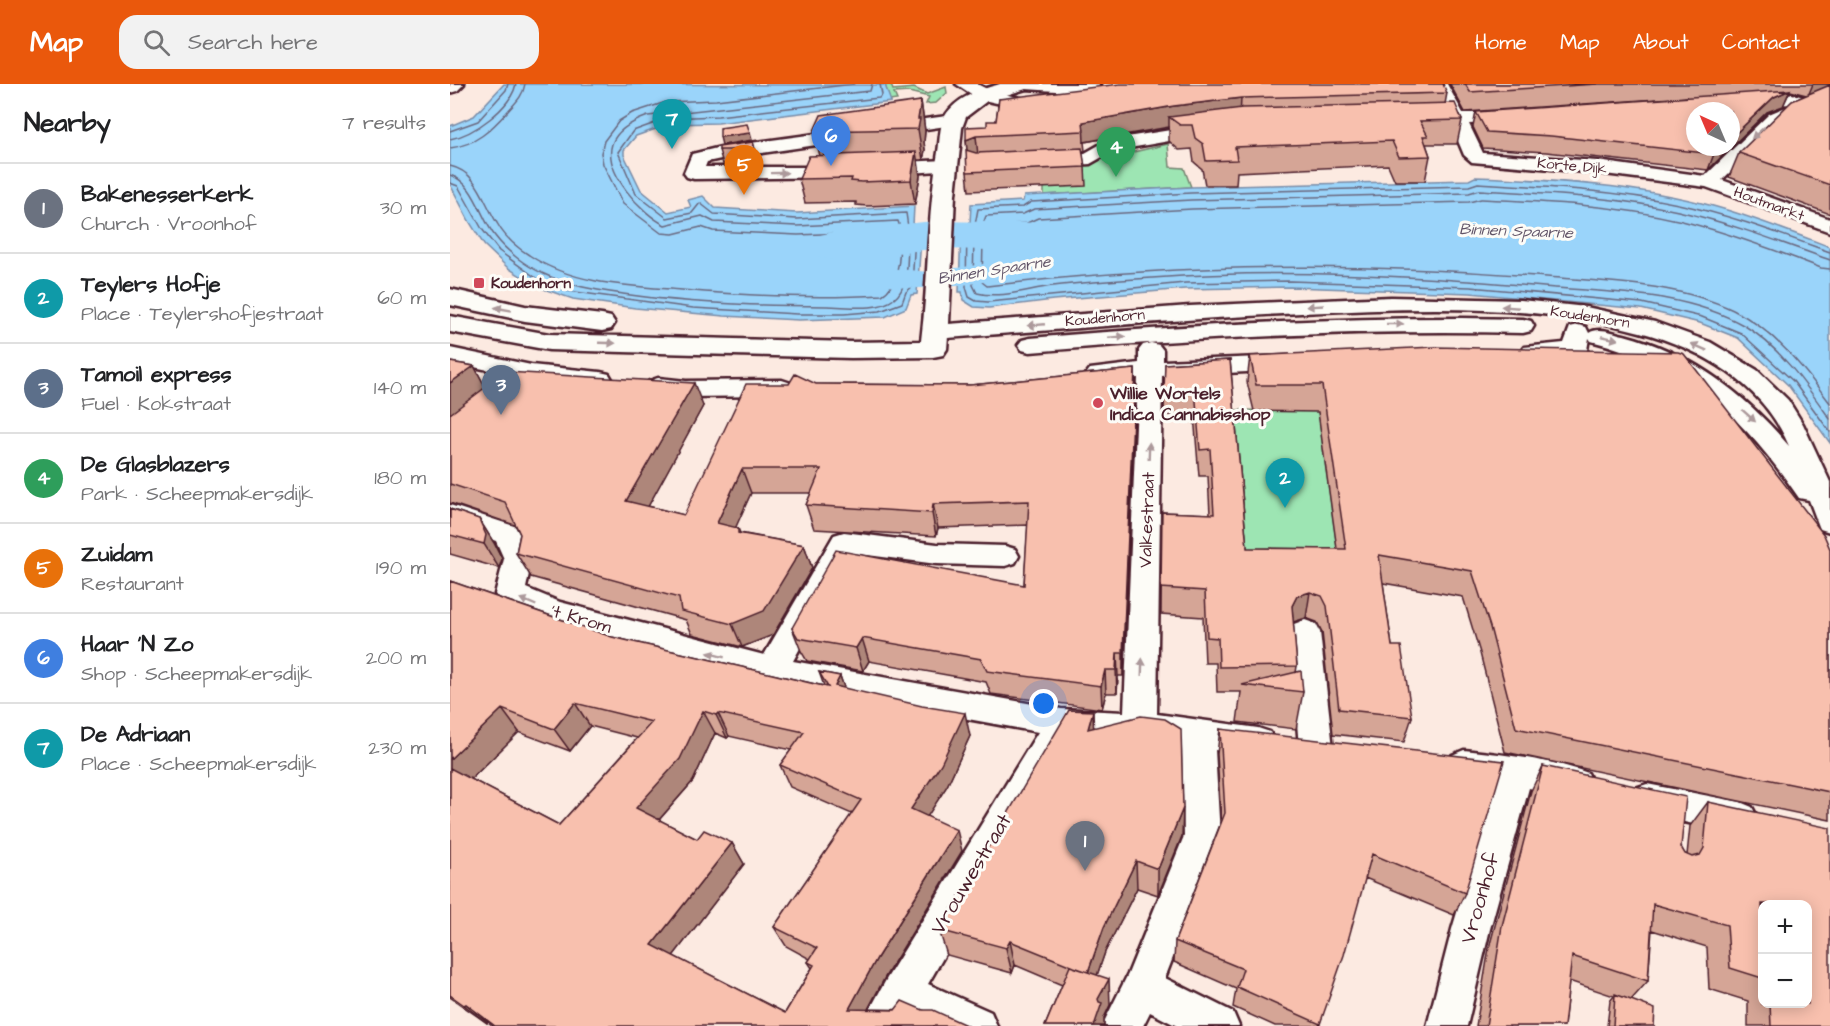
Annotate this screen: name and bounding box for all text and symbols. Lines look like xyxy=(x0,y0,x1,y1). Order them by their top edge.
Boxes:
search box xyxy=(119,15,539,69)
text: Map xyxy=(30,23,83,62)
icon: search xyxy=(140,26,173,59)
text: Search here xyxy=(188,27,318,58)
text: Home xyxy=(1475,28,1527,57)
text: Map xyxy=(1560,28,1600,57)
text: About xyxy=(1633,28,1689,57)
text: Contact xyxy=(1722,28,1800,57)
pin: 7 xyxy=(652,100,692,149)
north arrow xyxy=(1686,102,1740,156)
text: Nearby xyxy=(24,105,111,141)
text: 7 results xyxy=(342,109,426,137)
pin: 6 xyxy=(812,116,850,166)
one-way arrow xyxy=(1751,126,1766,140)
pin: 4 xyxy=(1096,128,1136,177)
pin: 5 xyxy=(724,146,764,195)
street label: Korte Dijk xyxy=(1536,152,1608,180)
one-way arrow xyxy=(769,168,788,178)
text: Bakenesserkerk xyxy=(81,179,253,210)
street label: Houtmarkt xyxy=(1731,181,1807,227)
text: 1 xyxy=(42,194,45,222)
text: 30 m xyxy=(380,194,426,222)
text: Church · Vroonhof xyxy=(81,210,257,238)
water label: Binnen Spaarne xyxy=(1459,218,1575,244)
water label: Binnen Spaarne xyxy=(936,250,1053,290)
text: Teylers Hofje xyxy=(81,269,221,300)
place label: Koudenhorn xyxy=(491,273,572,294)
marker: Koudenhorn xyxy=(472,276,486,290)
text: 2 xyxy=(38,284,49,312)
text: 60 m xyxy=(377,284,426,312)
text: Place · Teylershofjestraat xyxy=(81,300,324,328)
street label: Koudenhorn xyxy=(1549,300,1632,334)
one-way arrow xyxy=(1305,301,1324,310)
one-way arrow xyxy=(1500,302,1519,312)
one-way arrow xyxy=(493,304,512,313)
street label: Koudenhorn xyxy=(1064,304,1146,332)
one-way arrow xyxy=(1386,319,1405,329)
one-way arrow xyxy=(1027,320,1046,330)
one-way arrow xyxy=(1107,333,1126,342)
one-way arrow xyxy=(1601,334,1620,343)
one-way arrow xyxy=(598,338,617,348)
one-way arrow xyxy=(1690,342,1708,352)
text: Tamoil express xyxy=(81,359,232,390)
pin: 3 xyxy=(482,366,520,415)
text: 3 xyxy=(38,374,49,402)
text: 140 m xyxy=(374,374,426,402)
place label: Willie Wortels Indica Cannabisshop xyxy=(1109,381,1270,427)
text: Fuel · Kokstraat xyxy=(81,390,231,418)
marker: Willie Wortels Indica Cannabisshop xyxy=(1091,396,1105,410)
one-way arrow xyxy=(1741,409,1756,423)
one-way arrow xyxy=(1144,442,1153,461)
text: De Glasblazers xyxy=(81,449,230,480)
pin: 2 xyxy=(1266,458,1304,508)
text: 4 xyxy=(37,464,50,492)
text: 180 m xyxy=(374,464,426,492)
street label: Valkestraat xyxy=(1133,471,1161,568)
text: Park · Scheepmakersdijk xyxy=(81,480,313,508)
text: Zuidam xyxy=(81,539,152,570)
text: 5 xyxy=(36,554,51,582)
text: 190 m xyxy=(376,554,426,582)
text: Restaurant xyxy=(81,570,184,598)
one-way arrow xyxy=(519,597,537,607)
street label: 't Krom xyxy=(548,598,614,640)
text: Haar 'N Zo xyxy=(81,629,193,660)
text: 6 xyxy=(37,644,50,672)
text: 200 m xyxy=(366,644,426,672)
one-way arrow xyxy=(707,649,725,659)
one-way arrow xyxy=(1137,658,1147,677)
text: Shop · Scheepmakersdijk xyxy=(81,660,312,688)
your location xyxy=(1029,689,1058,718)
text: De Adriaan xyxy=(81,719,190,750)
text: 7 xyxy=(37,734,50,762)
text: 230 m xyxy=(368,734,426,762)
text: Place · Scheepmakersdijk xyxy=(81,750,317,778)
street label: Vrouwestraat xyxy=(924,808,1019,940)
pin: 1 xyxy=(1066,822,1104,871)
street label: Vroonhof xyxy=(1453,849,1507,947)
map controls xyxy=(1758,900,1812,1008)
button: + xyxy=(1758,900,1812,954)
button: − xyxy=(1758,954,1812,1008)

